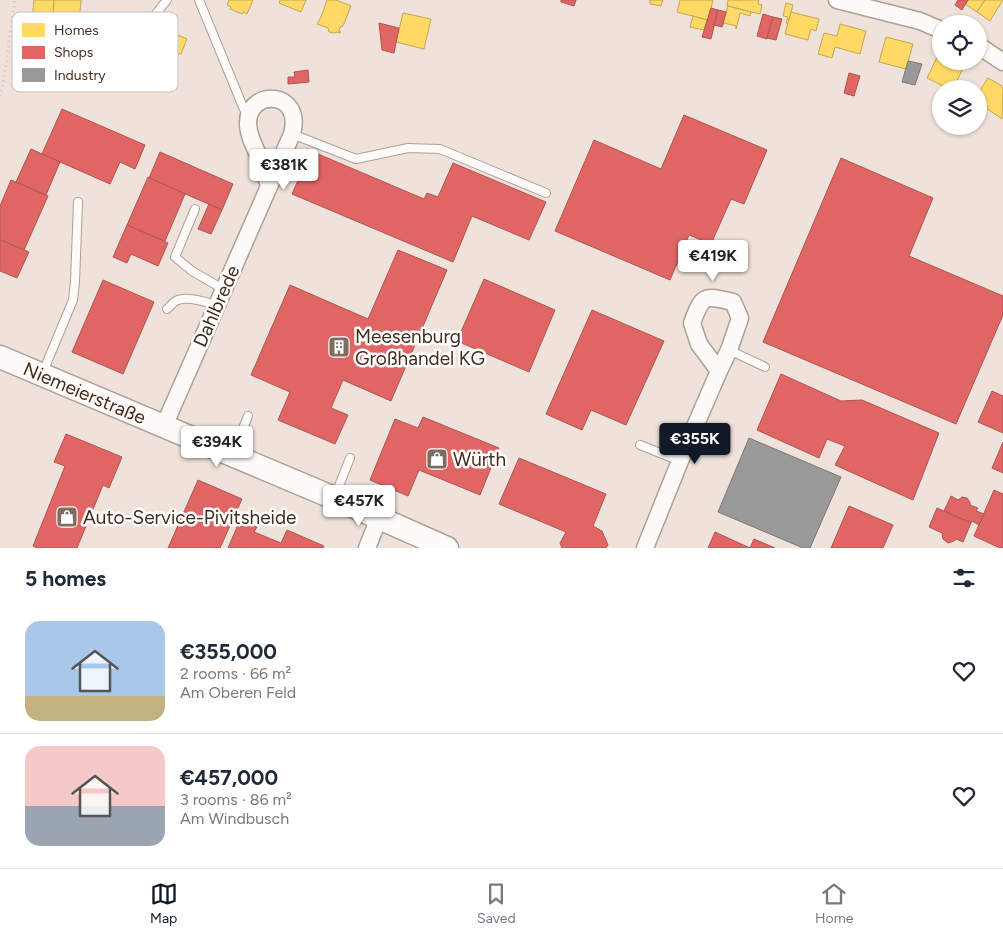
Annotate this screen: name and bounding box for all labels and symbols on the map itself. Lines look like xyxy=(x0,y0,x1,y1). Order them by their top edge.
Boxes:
legend xyxy=(12,12,178,92)
text: Homes xyxy=(54,22,99,39)
text: Shops xyxy=(54,44,93,61)
text: Industry xyxy=(54,67,106,84)
pin: €381K xyxy=(249,148,319,191)
pin: €419K xyxy=(678,240,748,282)
street label: Dahlbrede xyxy=(188,262,245,351)
place label: Meesenburg Großhandel KG xyxy=(355,325,485,370)
building icon: Meesenburg Großhandel KG xyxy=(327,335,351,359)
street label: Niemeierstraße xyxy=(20,357,149,429)
pin: €355K xyxy=(660,422,730,465)
pin: €394K xyxy=(182,426,252,468)
shop icon: Würth xyxy=(425,447,449,471)
place label: Würth xyxy=(453,448,506,471)
pin: €457K xyxy=(324,484,394,527)
shop icon: Auto-Service-Pivitsheide xyxy=(55,505,79,529)
place label: Auto-Service-Pivitsheide xyxy=(83,506,297,529)

